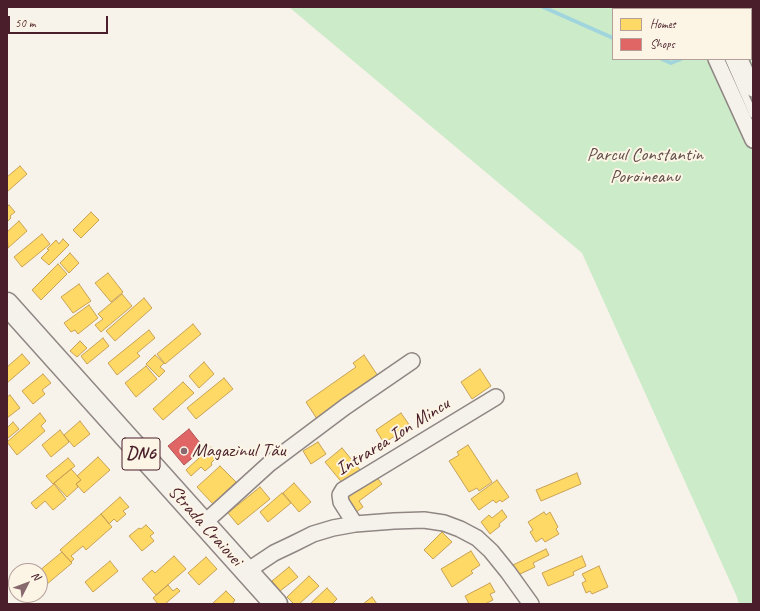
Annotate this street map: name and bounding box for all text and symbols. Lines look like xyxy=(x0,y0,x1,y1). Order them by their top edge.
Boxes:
scale bar xyxy=(10,8,110,34)
legend xyxy=(612,8,752,60)
text: 50 m xyxy=(15,15,35,31)
text: Homes xyxy=(650,16,676,32)
text: Shops xyxy=(650,36,675,52)
park label: Parcul Constantin Poroineanu xyxy=(587,144,703,188)
street label: Intrarea Ion Mincu xyxy=(332,393,454,481)
road number: DN6 xyxy=(122,438,160,470)
place label: Magazinul Tău xyxy=(192,440,285,462)
marker: Magazinul Tău xyxy=(179,446,189,456)
street label: Strada Craiovei xyxy=(163,481,247,571)
north arrow xyxy=(8,563,48,603)
text: N xyxy=(29,568,44,583)

